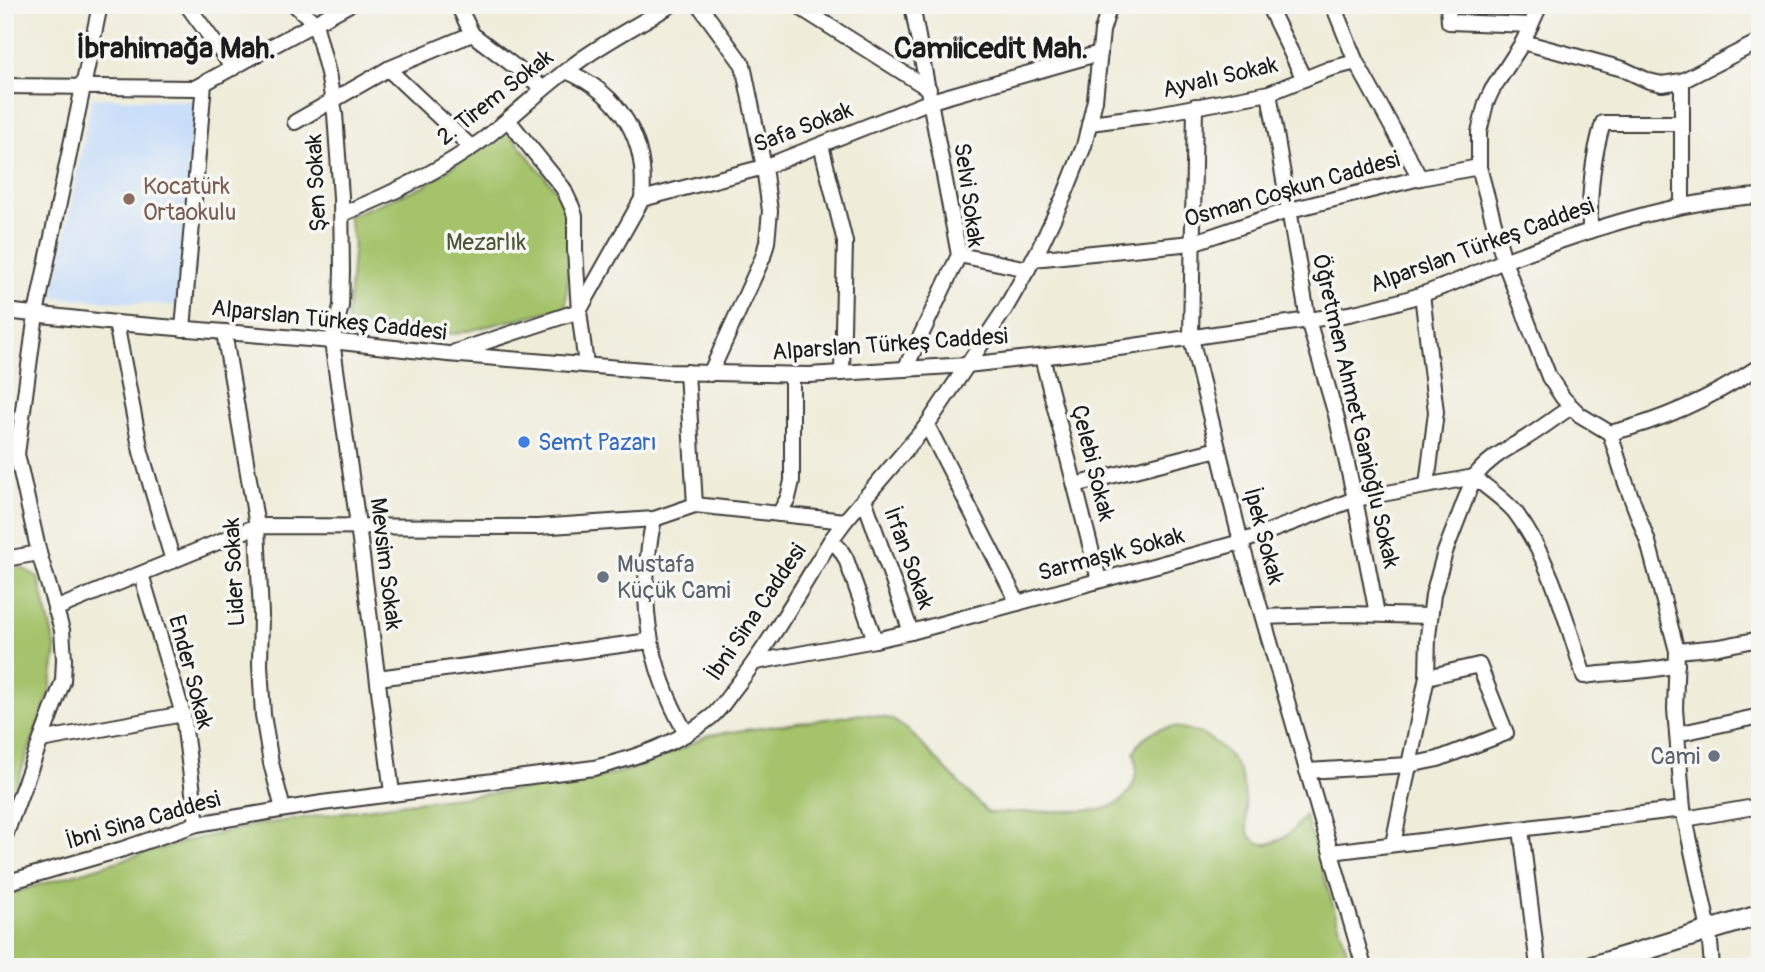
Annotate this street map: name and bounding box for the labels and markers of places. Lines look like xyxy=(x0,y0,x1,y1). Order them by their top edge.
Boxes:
place label: Kocatürk Ortaokulu xyxy=(143,172,236,227)
marker: Kocatürk Ortaokulu xyxy=(121,191,137,207)
place label: Semt Pazarı xyxy=(538,428,657,457)
marker: Semt Pazarı xyxy=(516,434,532,450)
place label: Mustafa Küçük Cami xyxy=(617,550,731,605)
marker: Mustafa Küçük Cami xyxy=(595,569,611,585)
place label: Cami xyxy=(1651,742,1700,771)
marker: Cami xyxy=(1706,748,1722,764)

